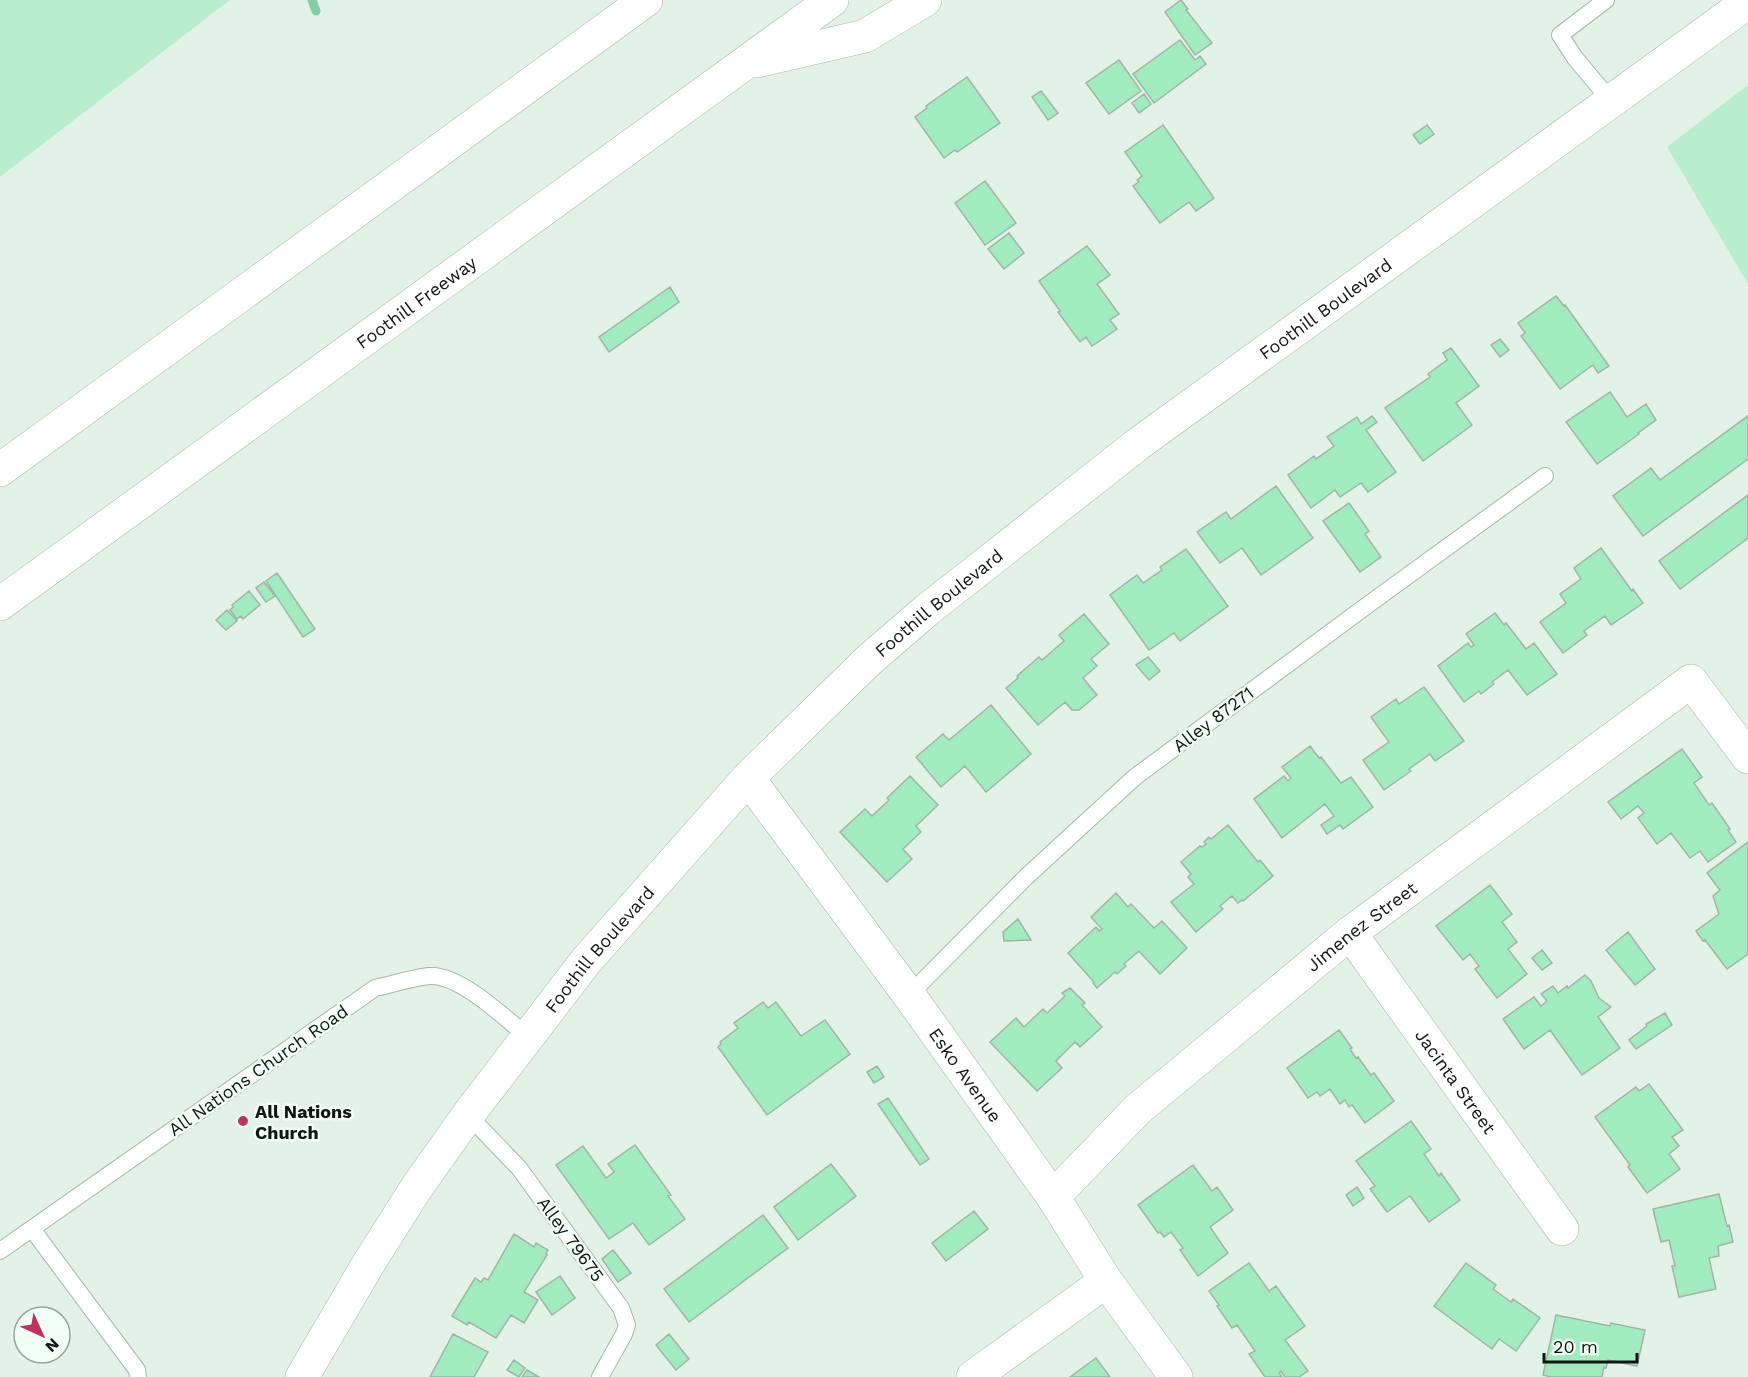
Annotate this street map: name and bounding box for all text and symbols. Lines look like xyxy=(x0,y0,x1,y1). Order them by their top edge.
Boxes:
street label: Foothill Freeway xyxy=(352,251,481,353)
street label: Foothill Boulevard xyxy=(1255,253,1396,363)
street label: Foothill Boulevard xyxy=(870,544,1007,661)
street label: Alley 87271 xyxy=(1169,682,1257,756)
street label: Jimenez Street xyxy=(1302,877,1421,975)
street label: Foothill Boulevard xyxy=(540,881,658,1016)
street label: All Nations Church Road xyxy=(164,1000,352,1140)
street label: Esko Avenue xyxy=(925,1023,1006,1126)
street label: Jacinta Street xyxy=(1411,1025,1501,1138)
place label: All Nations Church xyxy=(255,1100,352,1142)
marker: All Nations Church xyxy=(236,1114,250,1128)
street label: Alley 79675 xyxy=(533,1193,609,1285)
north arrow xyxy=(12,1305,72,1365)
scale bar xyxy=(1544,1326,1637,1364)
text: N xyxy=(41,1334,63,1356)
text: 20 m xyxy=(1553,1336,1598,1357)

